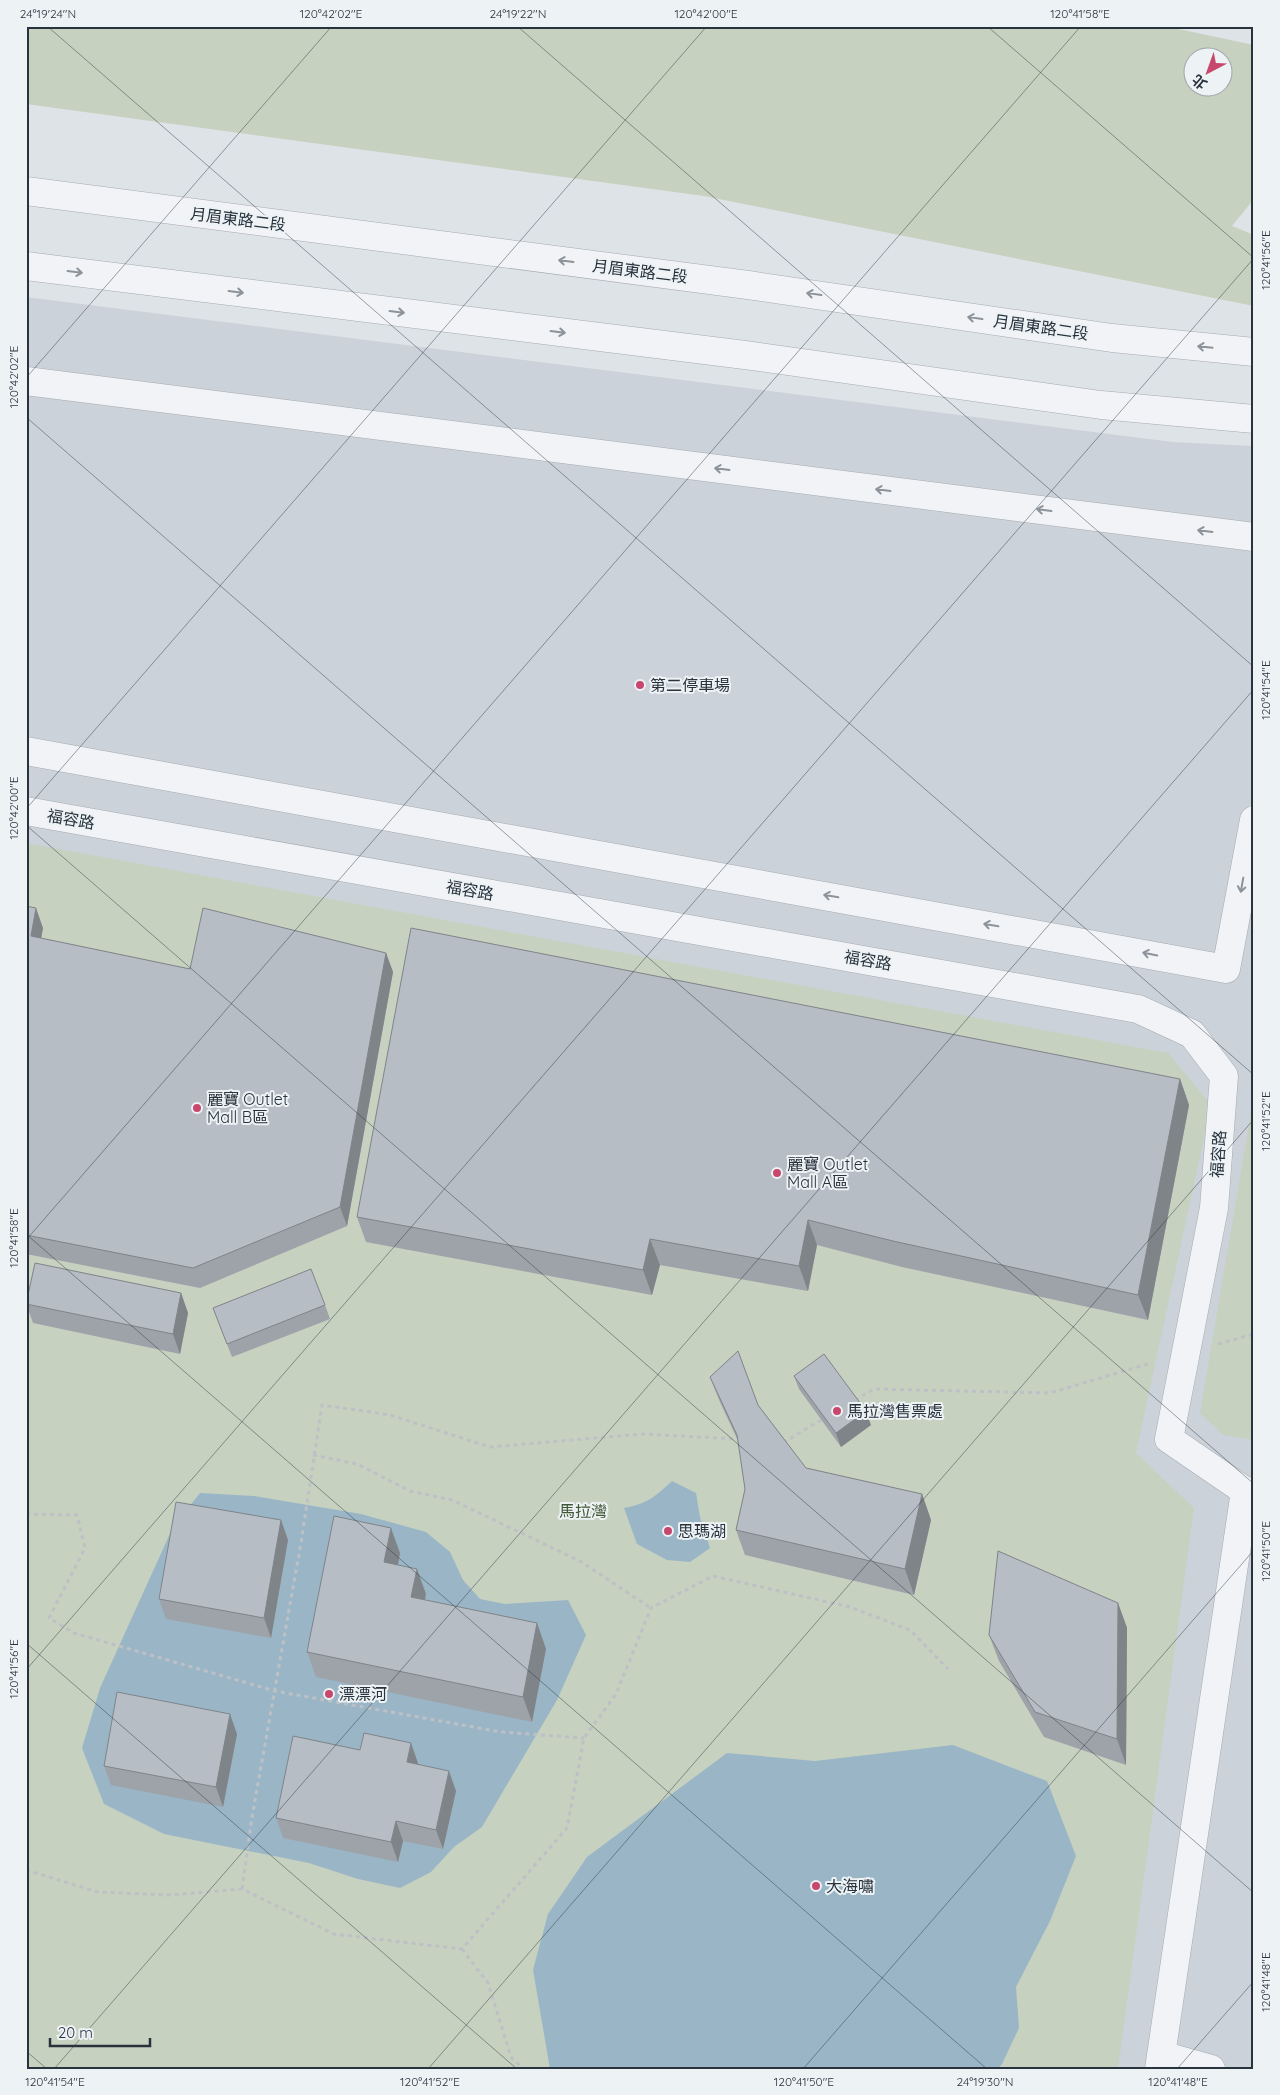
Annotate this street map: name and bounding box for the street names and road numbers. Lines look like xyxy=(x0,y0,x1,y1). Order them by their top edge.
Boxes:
street label: 月眉東路二段 xyxy=(189,203,287,235)
street label: 月眉東路二段 xyxy=(591,255,689,287)
street label: 月眉東路二段 xyxy=(992,310,1090,344)
street label: 福容路 xyxy=(46,805,96,833)
street label: 福容路 xyxy=(445,876,495,904)
street label: 福容路 xyxy=(843,946,893,974)
street label: 福容路 xyxy=(1206,1129,1230,1179)

